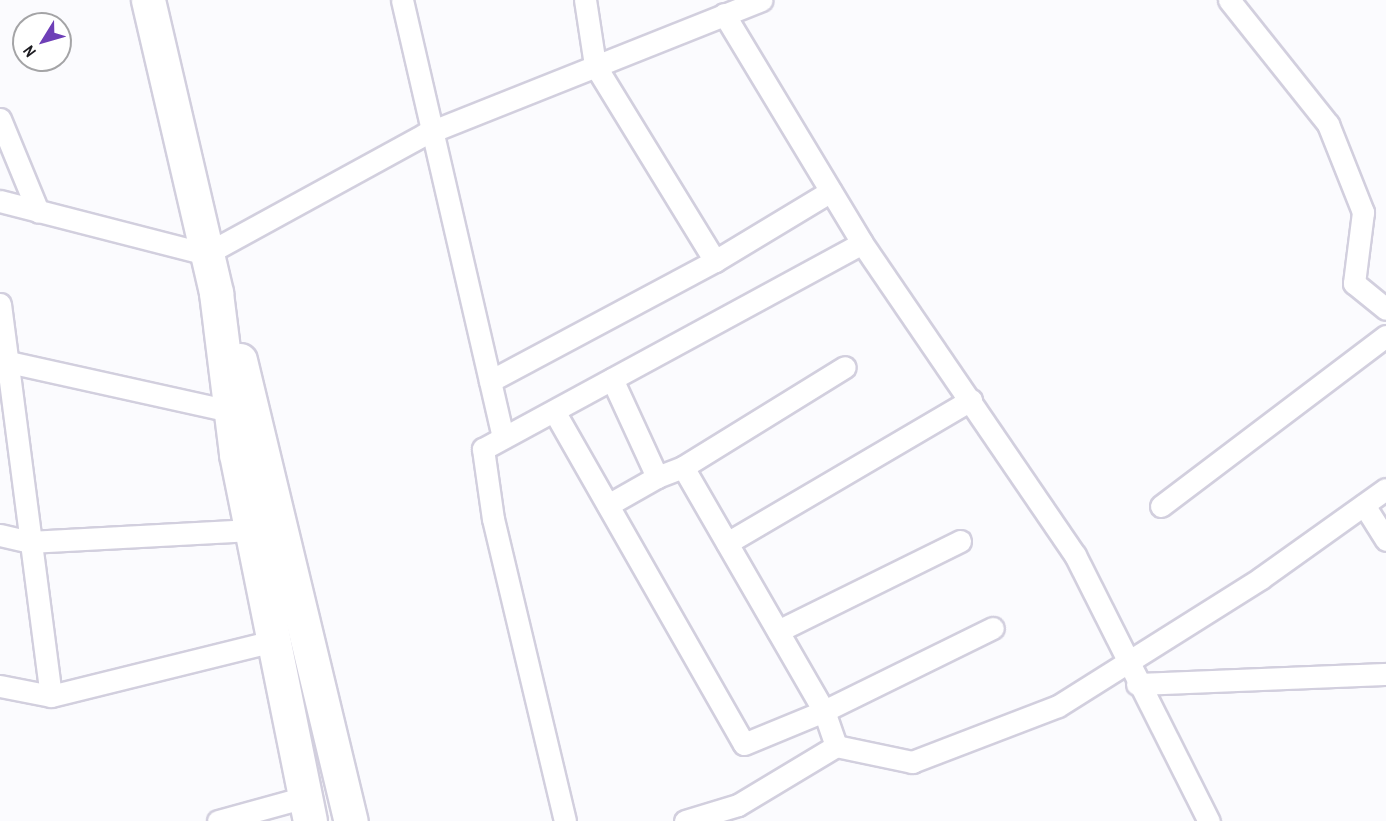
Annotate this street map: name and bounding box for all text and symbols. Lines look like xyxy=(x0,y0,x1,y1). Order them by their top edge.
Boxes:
north arrow xyxy=(12,12,72,72)
text: N xyxy=(18,41,41,62)

